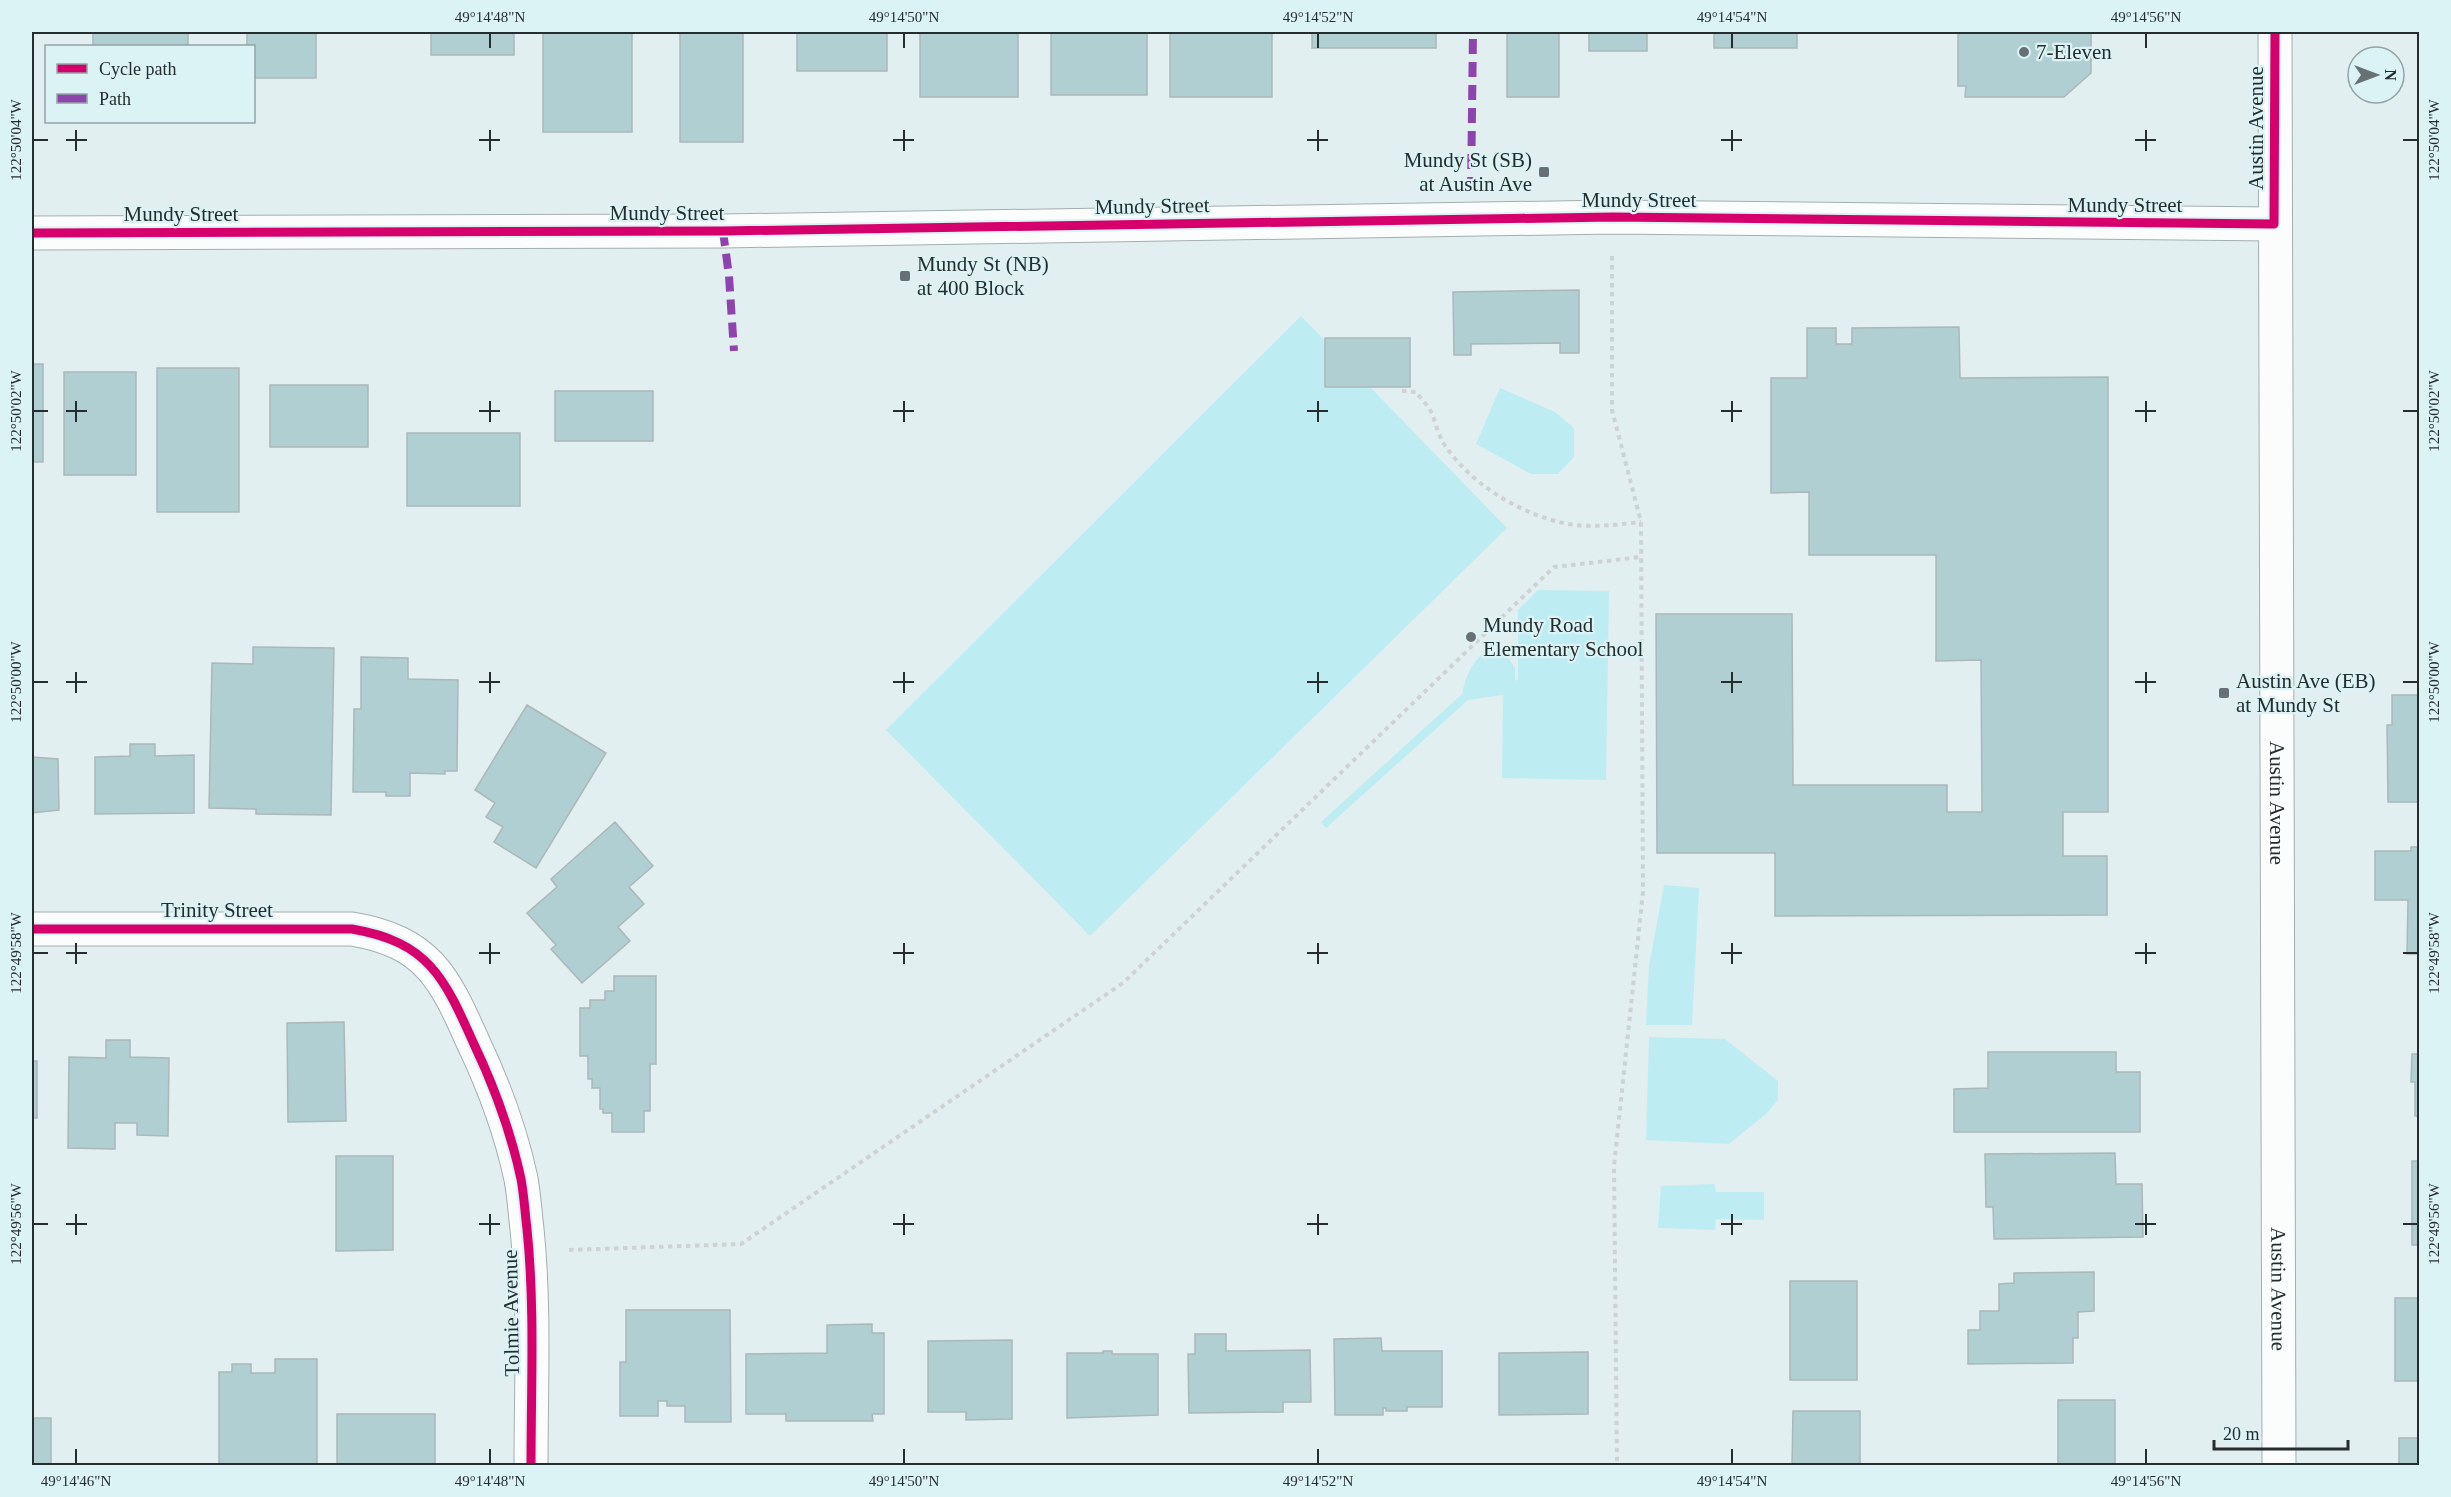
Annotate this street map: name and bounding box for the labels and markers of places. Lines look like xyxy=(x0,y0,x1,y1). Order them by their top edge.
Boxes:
place label: 7-Eleven xyxy=(2036,40,2112,64)
marker: 7-Eleven xyxy=(2017,45,2031,59)
place label: Mundy St (SB) at Austin Ave xyxy=(1404,148,1532,196)
marker: Mundy St (SB) at Austin Ave xyxy=(1537,165,1551,179)
place label: Mundy St (NB) at 400 Block xyxy=(917,252,1049,300)
marker: Mundy St (NB) at 400 Block xyxy=(898,269,912,283)
place label: Mundy Road Elementary School xyxy=(1483,613,1644,661)
marker: Mundy Road Elementary School xyxy=(1464,630,1478,644)
place label: Austin Ave (EB) at Mundy St xyxy=(2236,669,2376,717)
marker: Austin Ave (EB) at Mundy St xyxy=(2217,686,2231,700)

